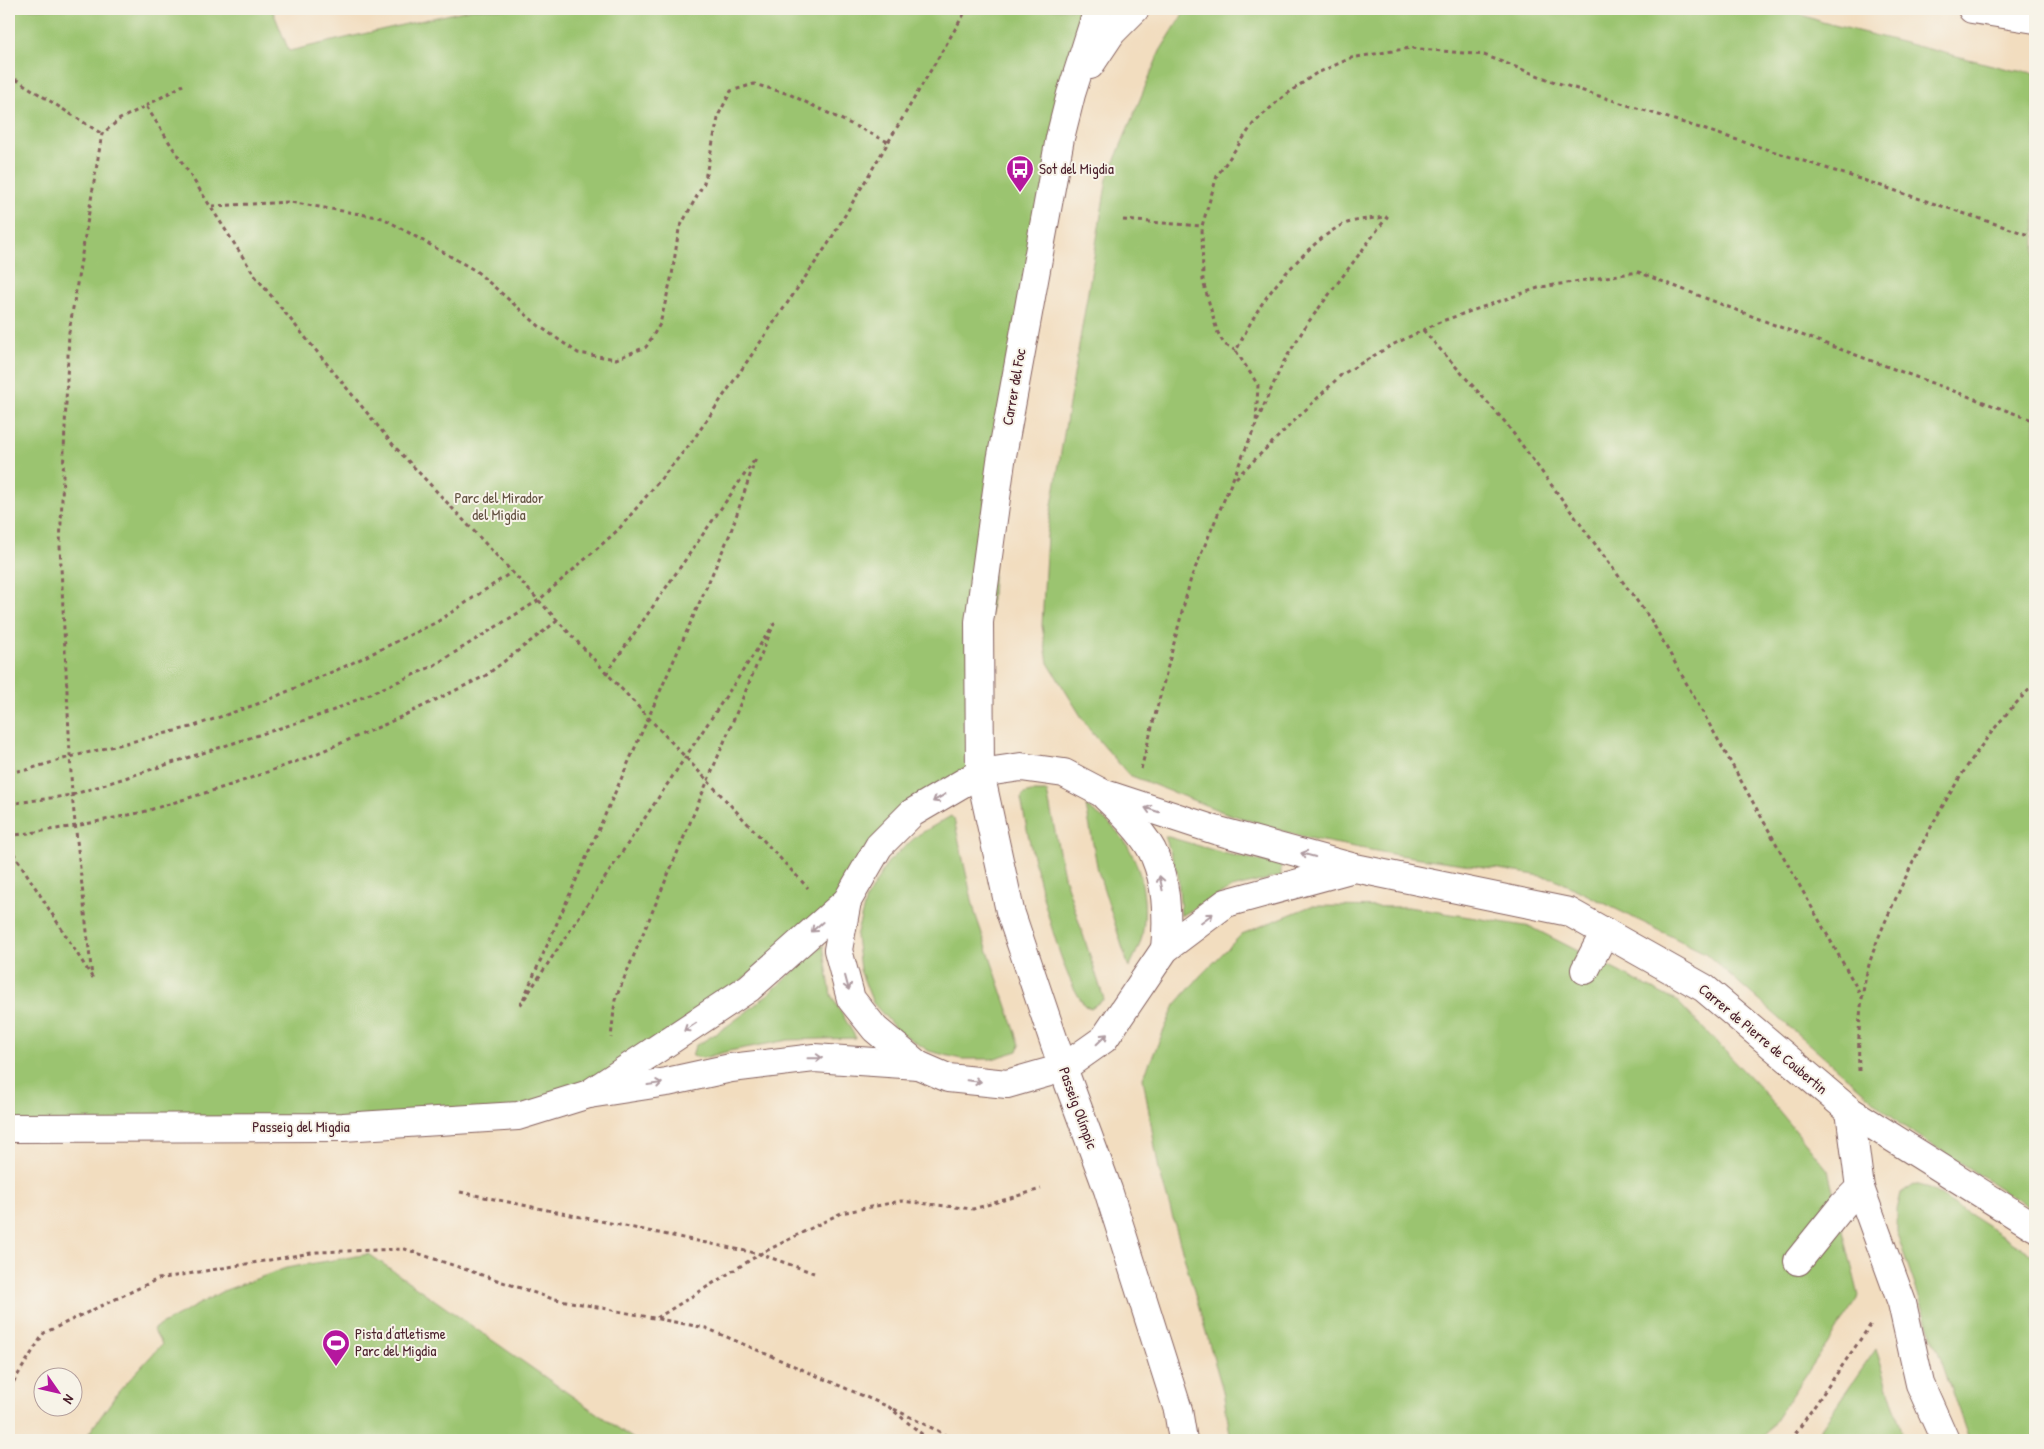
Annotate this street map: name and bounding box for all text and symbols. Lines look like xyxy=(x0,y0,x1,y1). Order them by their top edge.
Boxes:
bus stop icon: Sot del Migdia xyxy=(1005,154,1035,193)
place label: Sot del Migdia xyxy=(1039,158,1114,179)
street label: Carrer del Foc xyxy=(996,347,1031,427)
park label: Parc del Mirador del Migdia xyxy=(454,487,544,525)
one-way arrow xyxy=(932,793,946,803)
one-way arrow xyxy=(1145,804,1161,814)
one-way arrow xyxy=(1301,850,1317,859)
one-way arrow xyxy=(1156,875,1166,891)
one-way arrow xyxy=(1200,912,1213,923)
one-way arrow xyxy=(811,921,824,933)
one-way arrow xyxy=(843,975,852,991)
street label: Carrer de Pierre de Coubertin xyxy=(1694,978,1832,1099)
one-way arrow xyxy=(683,1022,697,1032)
one-way arrow xyxy=(1096,1033,1108,1045)
one-way arrow xyxy=(806,1054,822,1063)
street label: Passeig Olímpic xyxy=(1054,1064,1103,1152)
one-way arrow xyxy=(966,1076,982,1086)
one-way arrow xyxy=(646,1079,662,1089)
street label: Passeig del Migdia xyxy=(252,1116,350,1137)
place label: Pista d'atletisme Parc del Migdia xyxy=(355,1323,446,1361)
sports icon: Pista d'atletisme Parc del Migdia xyxy=(321,1328,351,1367)
north arrow xyxy=(32,1366,82,1416)
text: N xyxy=(59,1391,79,1408)

